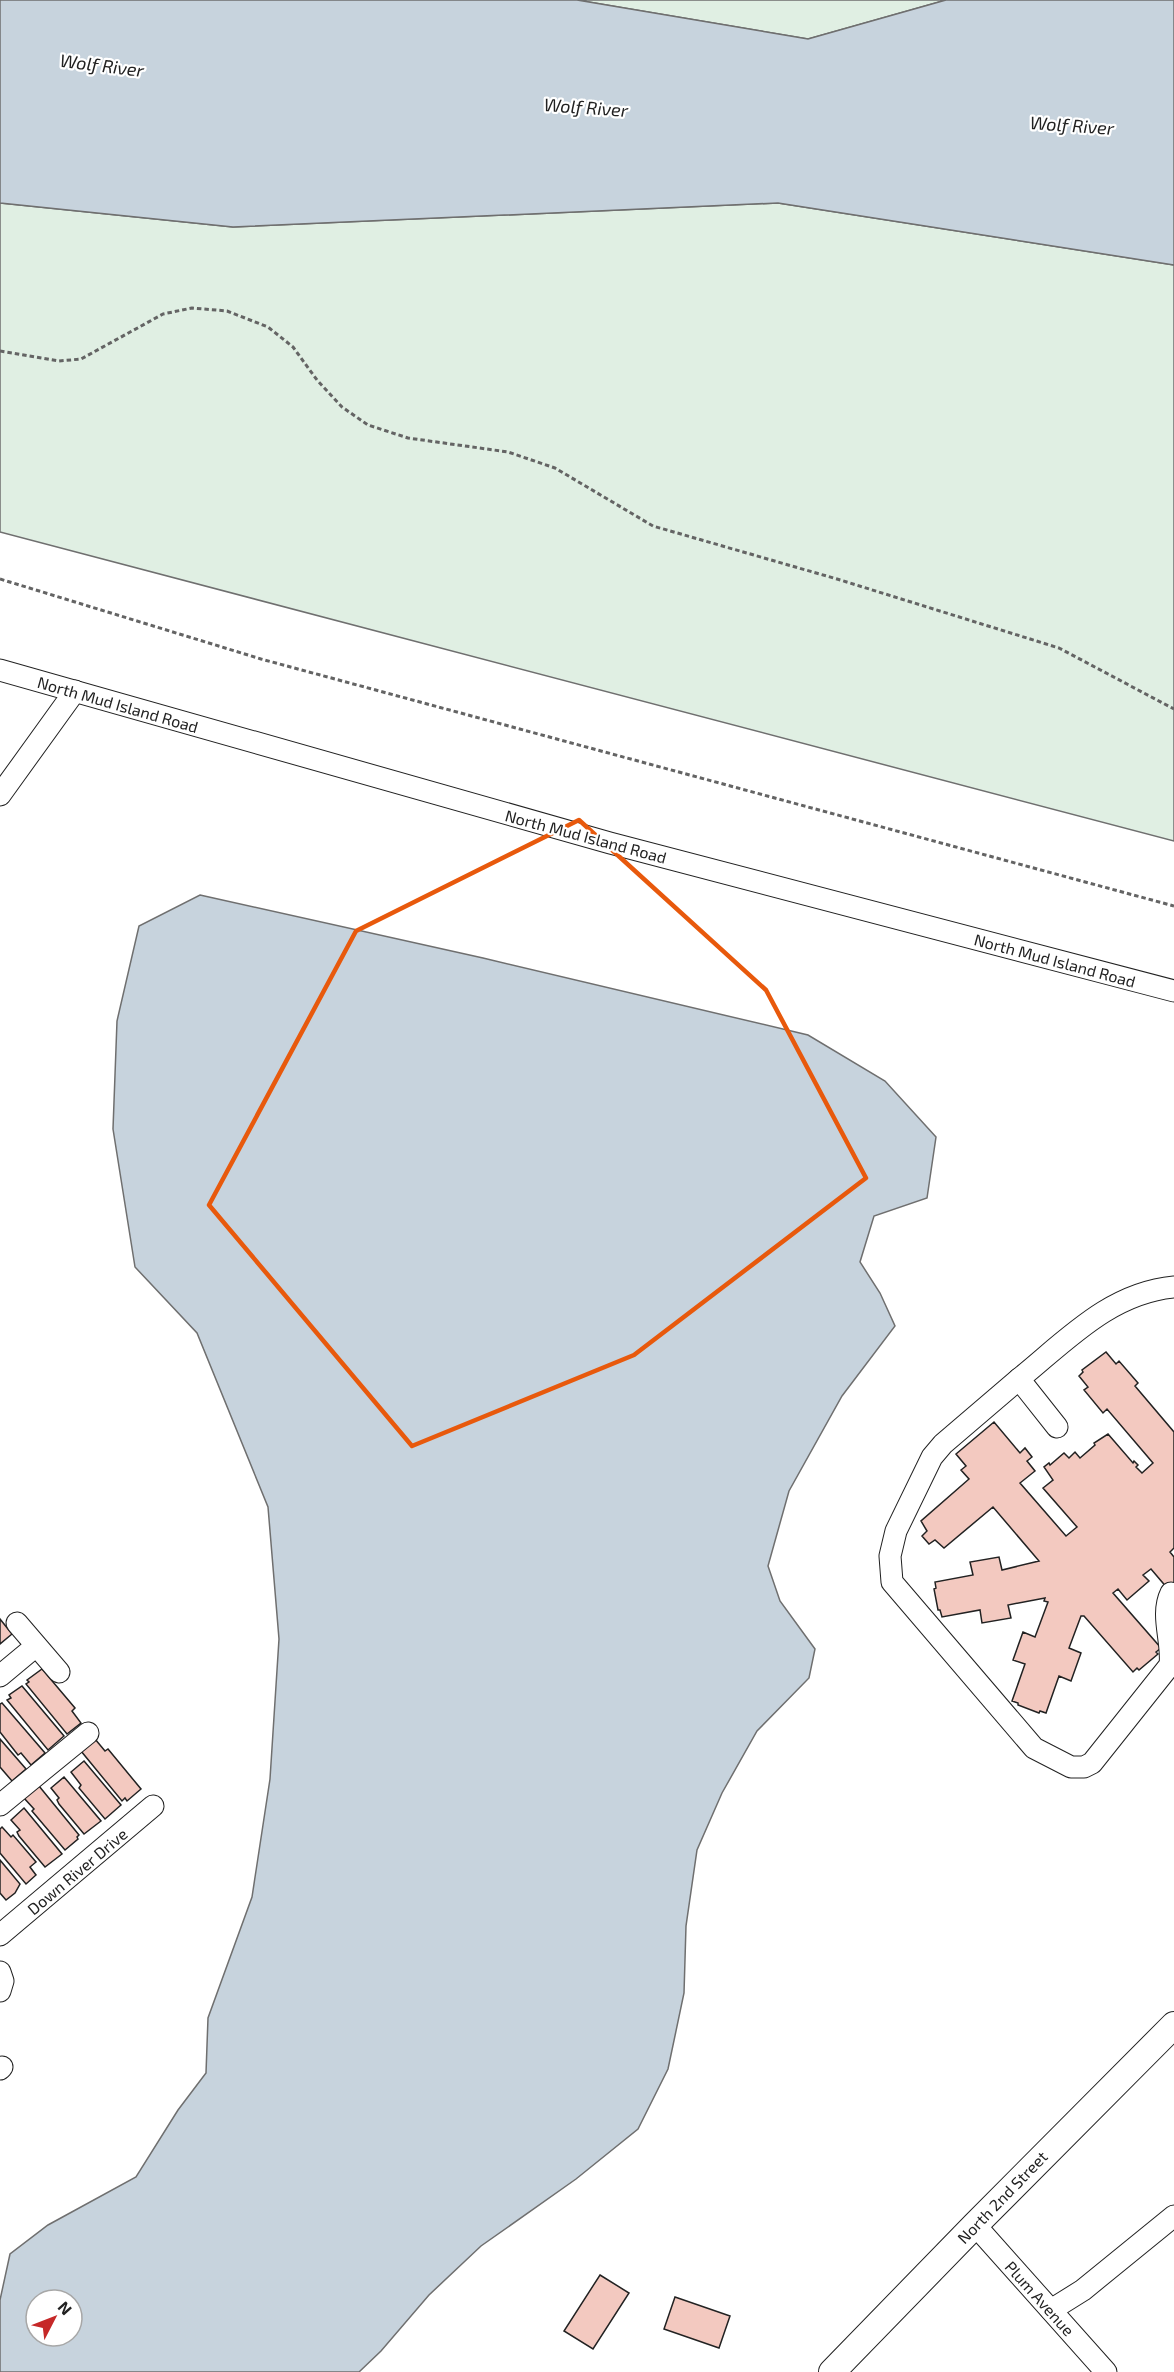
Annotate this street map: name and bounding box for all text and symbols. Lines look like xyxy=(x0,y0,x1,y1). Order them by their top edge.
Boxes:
water label: Wolf River xyxy=(59,49,146,81)
water label: Wolf River xyxy=(543,93,630,121)
water label: Wolf River xyxy=(1029,111,1116,139)
street label: North Mud Island Road xyxy=(35,672,201,736)
street label: North Mud Island Road xyxy=(503,805,669,867)
street label: North Mud Island Road xyxy=(972,929,1138,991)
street label: Down River Drive xyxy=(23,1824,131,1918)
street label: North 2nd Street xyxy=(953,2147,1051,2247)
street label: Plum Avenue xyxy=(1001,2257,1079,2339)
north arrow xyxy=(24,2288,84,2348)
text: N xyxy=(55,2297,76,2318)

